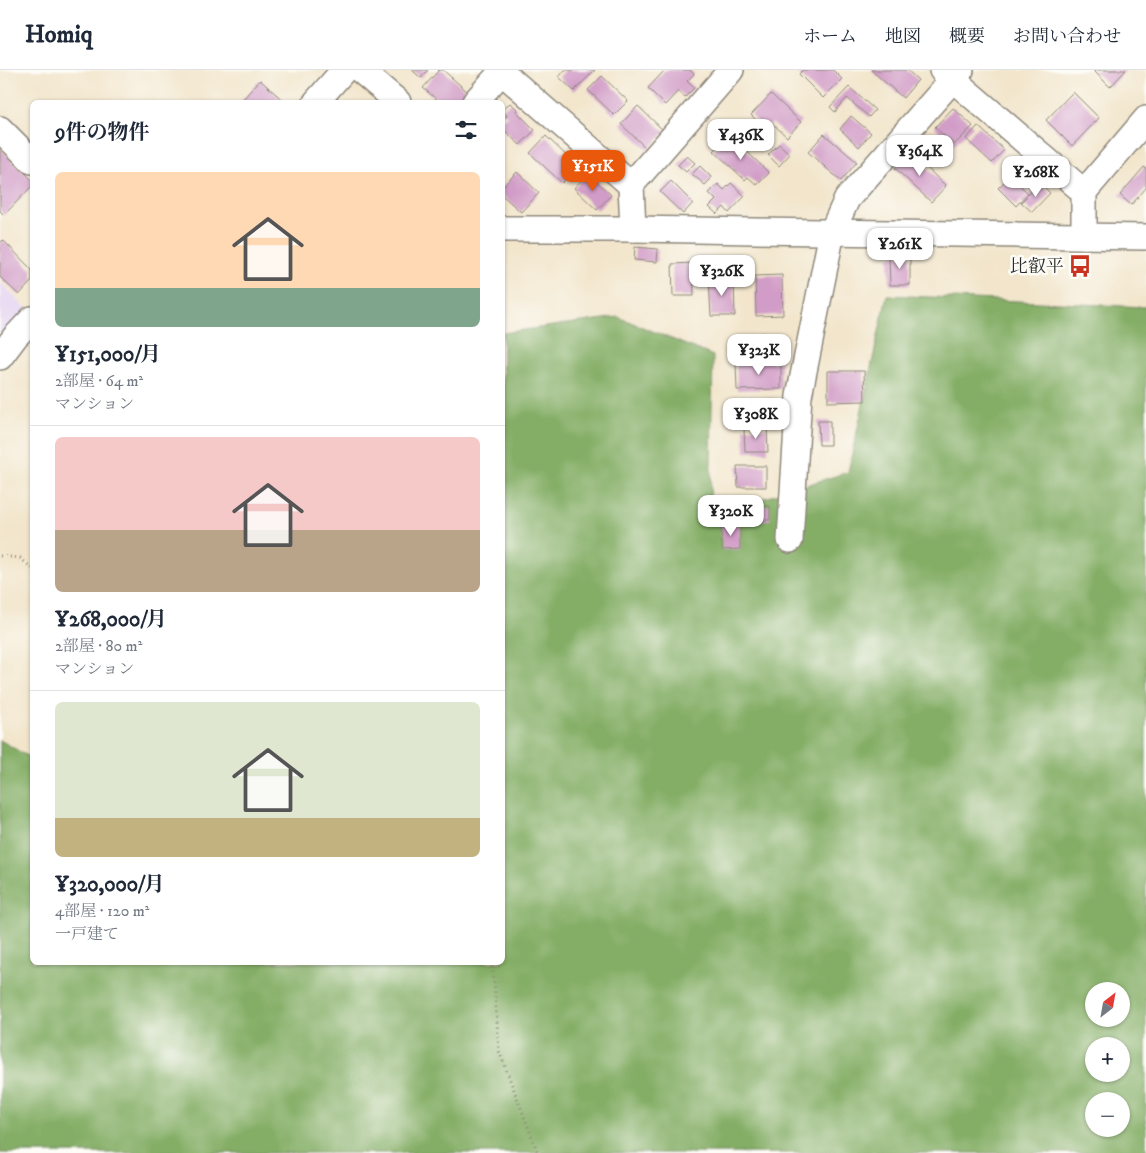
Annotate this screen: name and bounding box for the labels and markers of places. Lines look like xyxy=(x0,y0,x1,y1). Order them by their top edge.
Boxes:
pin: ¥436K xyxy=(706,118,776,161)
pin: ¥364K xyxy=(885,134,955,177)
pin: ¥151K xyxy=(558,150,628,192)
pin: ¥268K xyxy=(1001,156,1071,198)
pin: ¥261K xyxy=(865,228,935,270)
bus stop icon: 比叡平 xyxy=(1067,253,1093,279)
pin: ¥326K xyxy=(687,254,757,297)
place label: 比叡平 xyxy=(1010,256,1064,278)
pin: ¥323K xyxy=(724,334,794,376)
pin: ¥308K xyxy=(721,398,791,440)
pin: ¥320K xyxy=(696,494,766,537)

